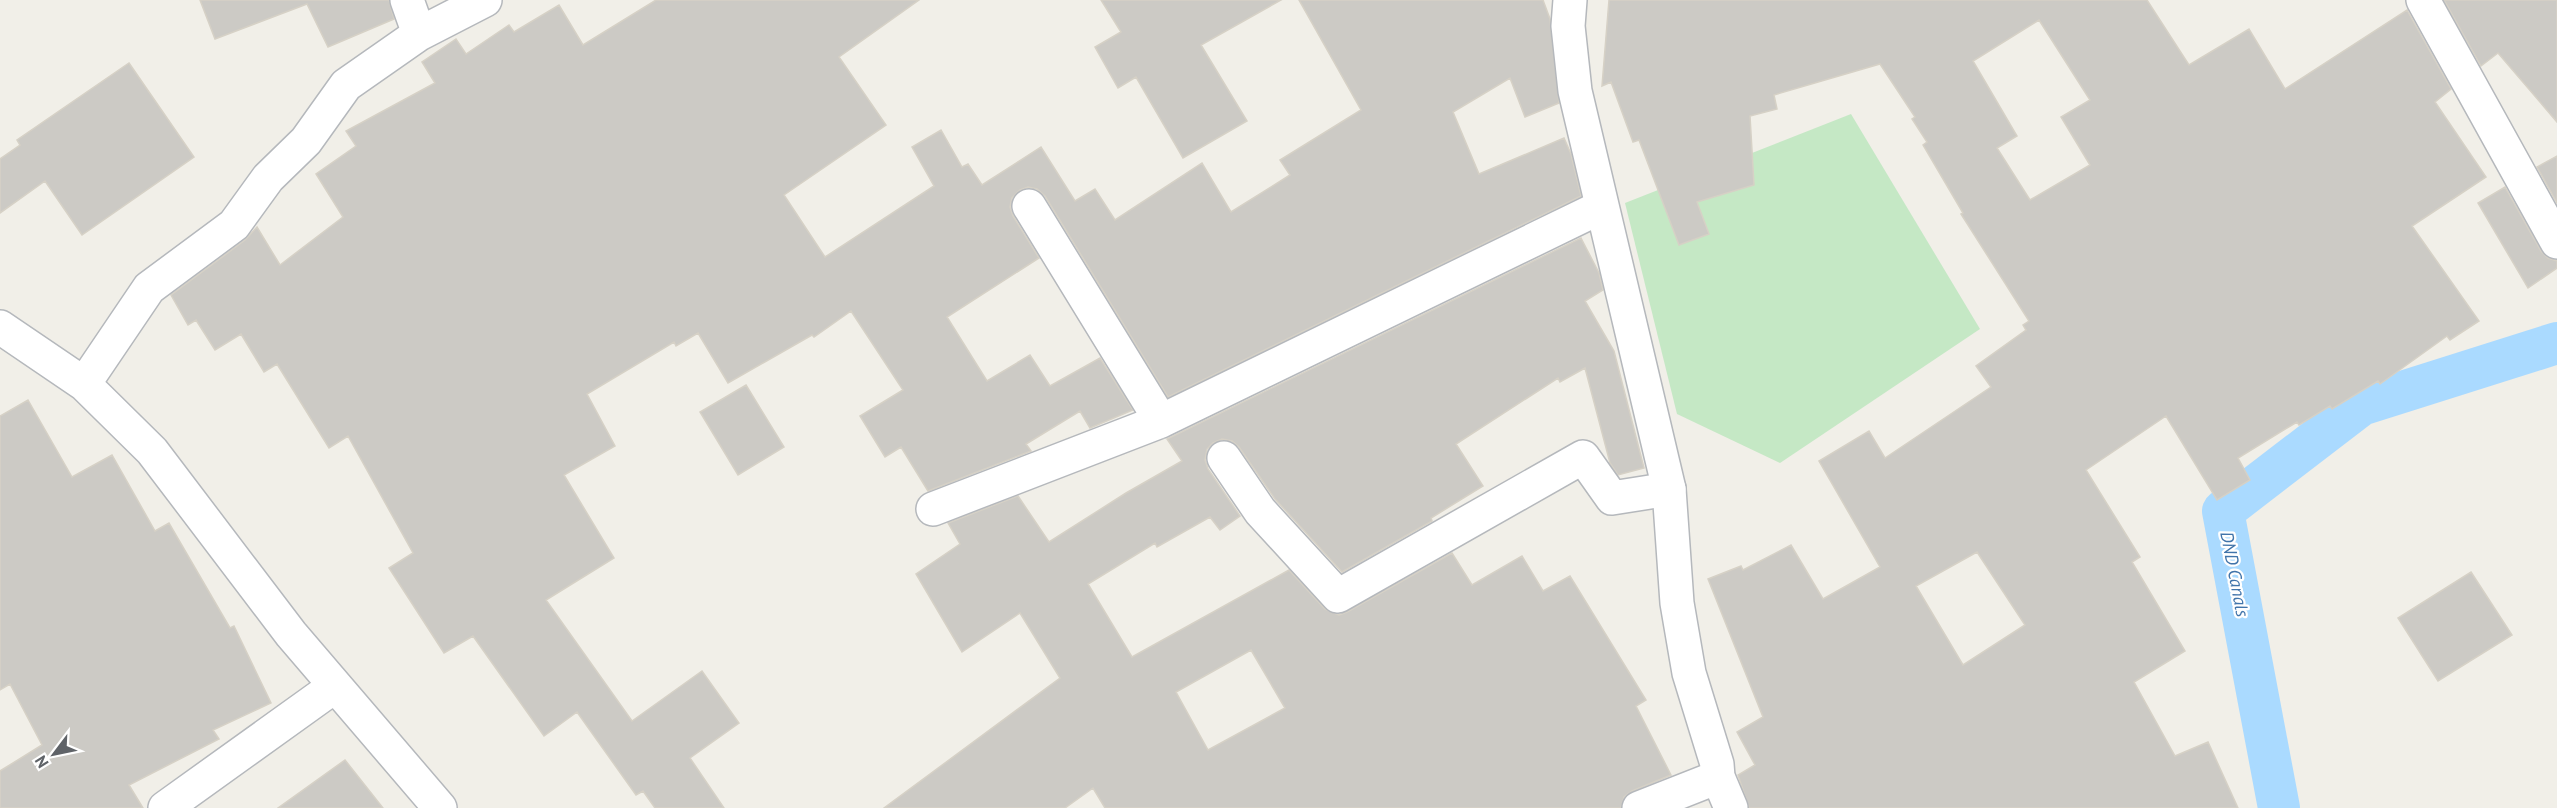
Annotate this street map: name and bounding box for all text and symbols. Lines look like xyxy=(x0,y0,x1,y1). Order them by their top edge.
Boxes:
water label: DND Canals xyxy=(2215,529,2255,620)
north arrow xyxy=(24,724,84,784)
text: N xyxy=(30,752,53,772)

